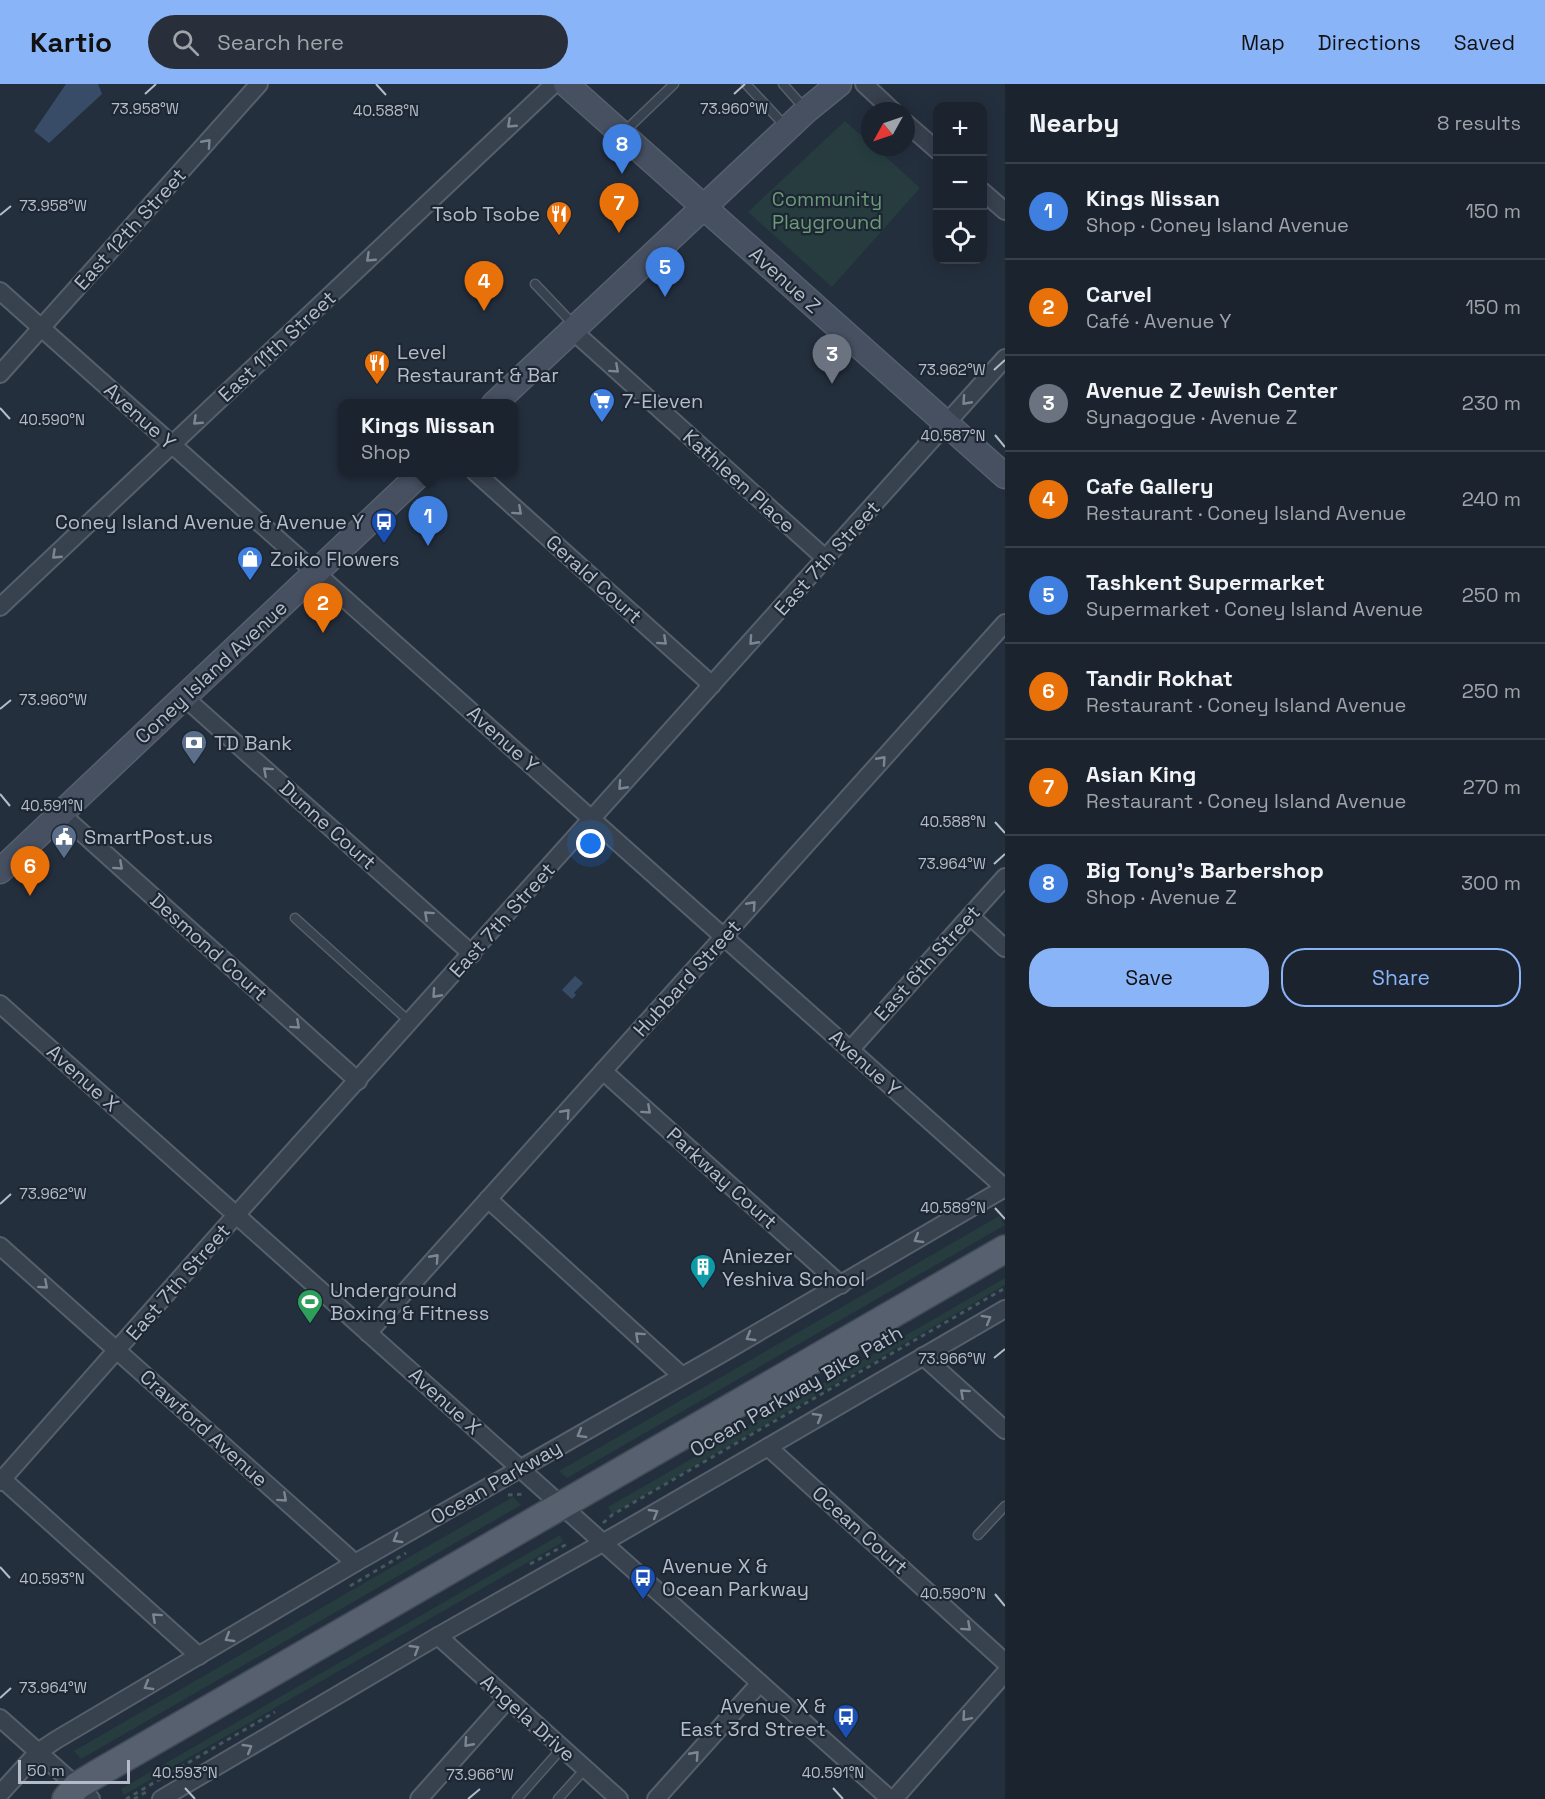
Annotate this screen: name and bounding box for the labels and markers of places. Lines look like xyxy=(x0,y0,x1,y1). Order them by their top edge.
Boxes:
pin: 8 xyxy=(602,124,642,174)
pin: 7 xyxy=(600,184,638,233)
restaurant icon: Tsob Tsobe xyxy=(544,199,574,237)
place label: Tsob Tsobe xyxy=(432,201,540,227)
pin: 5 xyxy=(646,248,684,297)
pin: 4 xyxy=(464,262,504,311)
pin: 3 xyxy=(812,334,852,384)
place label: Level Restaurant & Bar xyxy=(397,339,559,388)
restaurant icon: Level Restaurant & Bar xyxy=(362,348,392,386)
supermarket icon: 7-Eleven xyxy=(587,386,617,424)
place label: 7-Eleven xyxy=(622,388,703,414)
pin: 1 xyxy=(408,496,448,546)
bus stop icon: Coney Island Avenue & Avenue Y xyxy=(369,507,399,545)
place label: Coney Island Avenue & Avenue Y xyxy=(55,509,364,535)
shop icon: Zoiko Flowers xyxy=(235,544,265,582)
place label: Zoiko Flowers xyxy=(270,546,400,572)
pin: 2 xyxy=(304,584,342,633)
bank icon: TD Bank xyxy=(179,728,209,766)
place label: TD Bank xyxy=(214,730,292,756)
public building icon: SmartPost.us xyxy=(49,822,79,860)
place label: SmartPost.us xyxy=(84,824,213,850)
pin: 6 xyxy=(10,846,50,896)
place label: Aniezer Yeshiva School xyxy=(722,1243,865,1292)
building icon: Aniezer Yeshiva School xyxy=(688,1252,718,1290)
place label: Underground Boxing & Fitness xyxy=(330,1277,489,1326)
sports icon: Underground Boxing & Fitness xyxy=(295,1287,325,1325)
place label: Avenue X & Ocean Parkway xyxy=(662,1553,809,1602)
bus stop icon: Avenue X & Ocean Parkway xyxy=(628,1563,658,1601)
place label: Avenue X & East 3rd Street xyxy=(680,1693,826,1742)
bus stop icon: Avenue X & East 3rd Street xyxy=(831,1702,861,1740)

